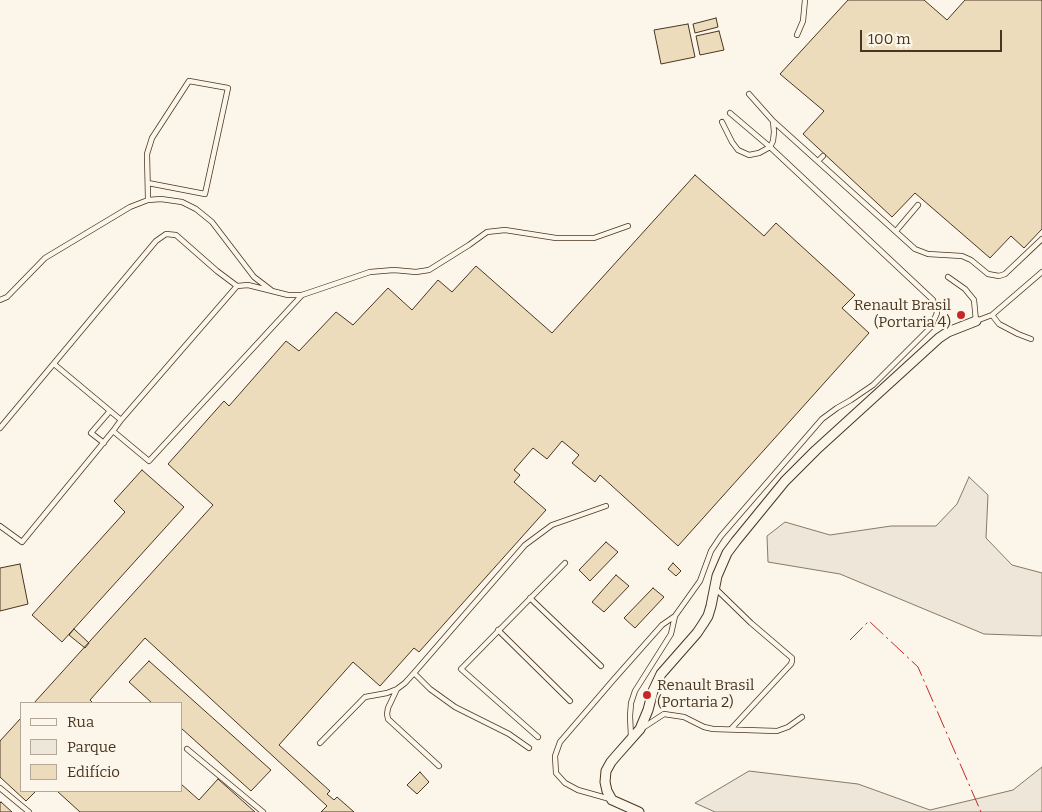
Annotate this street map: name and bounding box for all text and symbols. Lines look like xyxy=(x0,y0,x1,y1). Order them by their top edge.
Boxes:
scale bar xyxy=(862,20,1004,52)
text: 100 m xyxy=(868,30,911,48)
place label: Renault Brasil (Portaria 4) xyxy=(854,297,951,332)
marker: Renault Brasil (Portaria 4) xyxy=(955,309,967,321)
place label: Renault Brasil (Portaria 2) xyxy=(657,677,754,712)
marker: Renault Brasil (Portaria 2) xyxy=(641,689,653,701)
legend xyxy=(20,702,182,792)
text: Rua xyxy=(67,713,94,731)
text: Parque xyxy=(67,738,116,756)
text: Edifício xyxy=(67,763,120,781)

